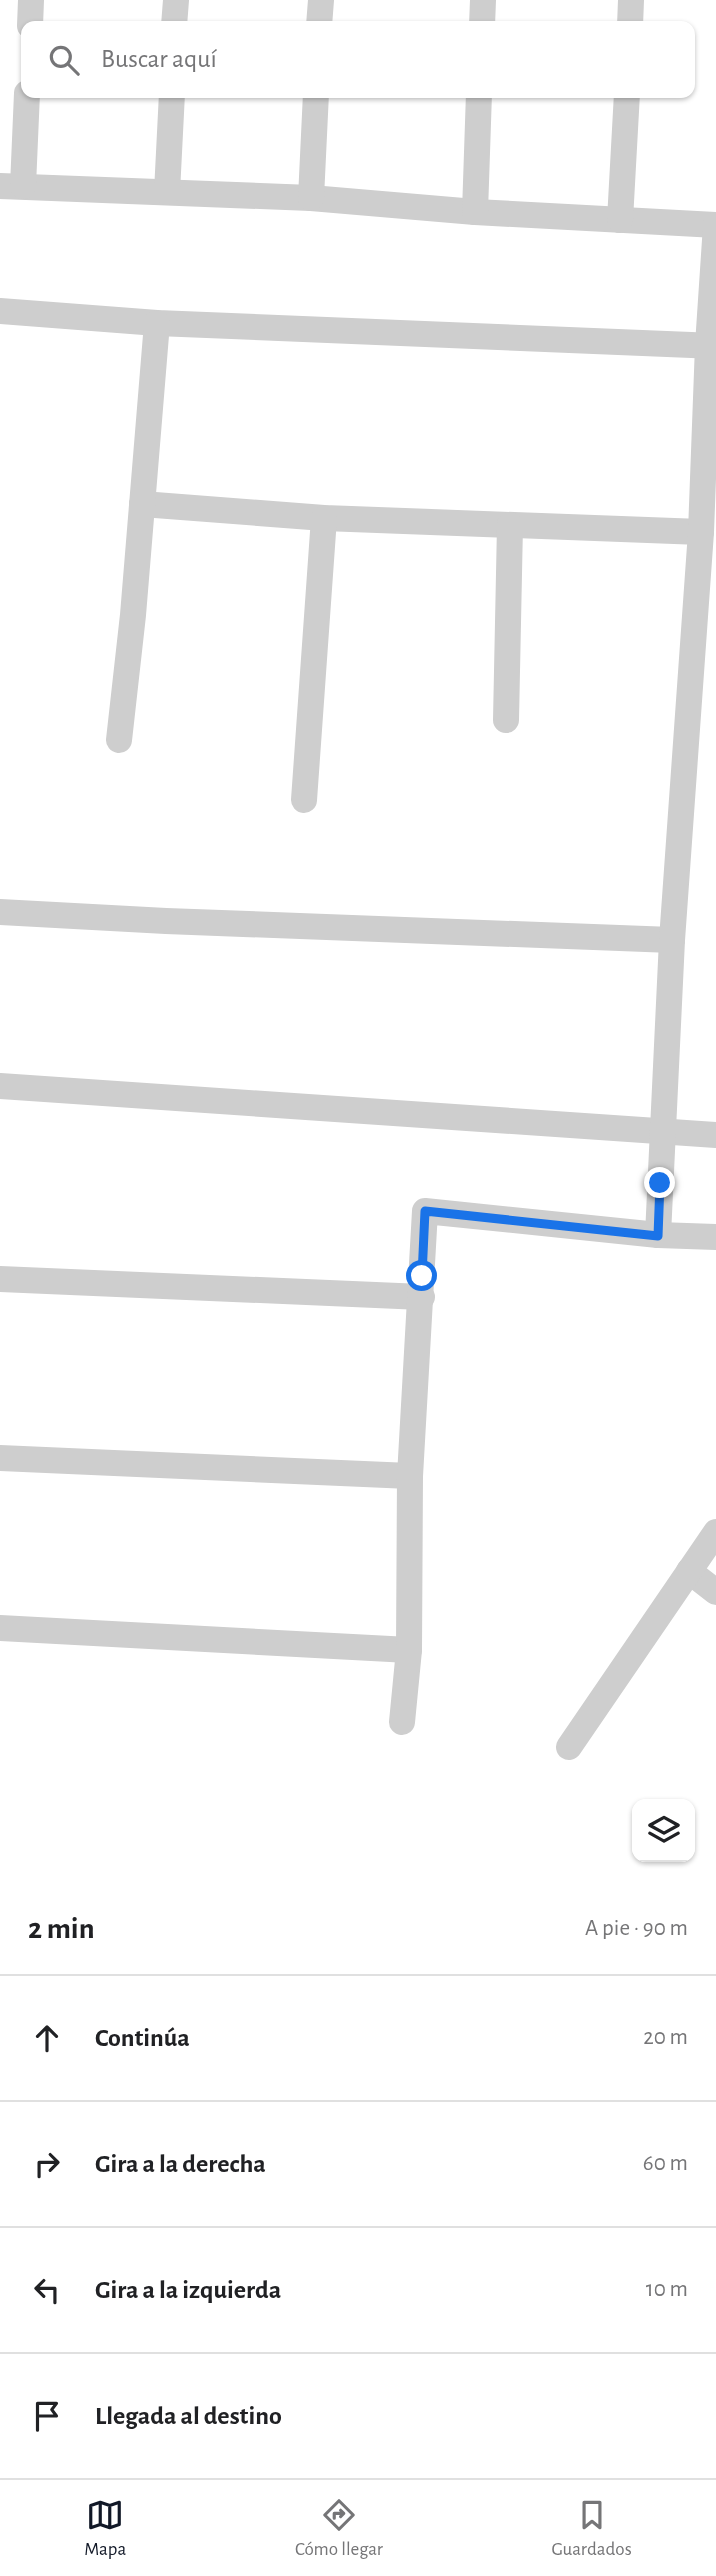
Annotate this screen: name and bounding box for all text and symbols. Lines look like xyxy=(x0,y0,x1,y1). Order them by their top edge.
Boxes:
search box xyxy=(21,21,695,98)
icon: search xyxy=(45,41,83,79)
text: Buscar aquí xyxy=(101,46,217,72)
route end xyxy=(644,1167,675,1198)
route start xyxy=(406,1260,437,1291)
map controls xyxy=(632,1799,695,1862)
button: layers xyxy=(632,1799,695,1862)
text: 2 min xyxy=(28,1914,95,1944)
text: A pie · 90 m xyxy=(585,1917,688,1940)
icon: ahead xyxy=(28,2019,66,2057)
text: Continúa xyxy=(95,2025,190,2051)
text: 20 m xyxy=(643,2026,688,2049)
icon: right xyxy=(28,2145,66,2183)
text: Gira a la derecha xyxy=(95,2151,266,2177)
text: 60 m xyxy=(643,2152,688,2175)
icon: left xyxy=(28,2271,66,2309)
text: Gira a la izquierda xyxy=(95,2277,281,2303)
text: 10 m xyxy=(646,2278,688,2301)
icon: arrive xyxy=(28,2397,66,2435)
text: Llegada al destino xyxy=(95,2403,282,2429)
tab: Mapa xyxy=(84,2496,126,2561)
tab: Cómo llegar xyxy=(295,2496,383,2561)
tab: Guardados xyxy=(551,2496,632,2561)

